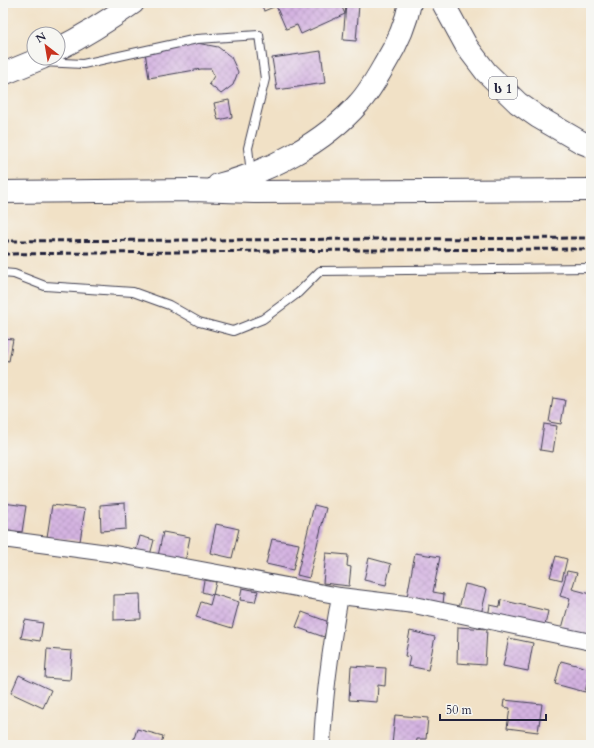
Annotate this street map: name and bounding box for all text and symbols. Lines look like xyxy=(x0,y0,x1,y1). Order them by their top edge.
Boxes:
north arrow xyxy=(26,26,66,66)
text: N xyxy=(33,29,49,47)
road number: ს 1 xyxy=(489,77,517,99)
scale bar xyxy=(440,696,546,722)
text: 50 m xyxy=(446,702,473,718)

